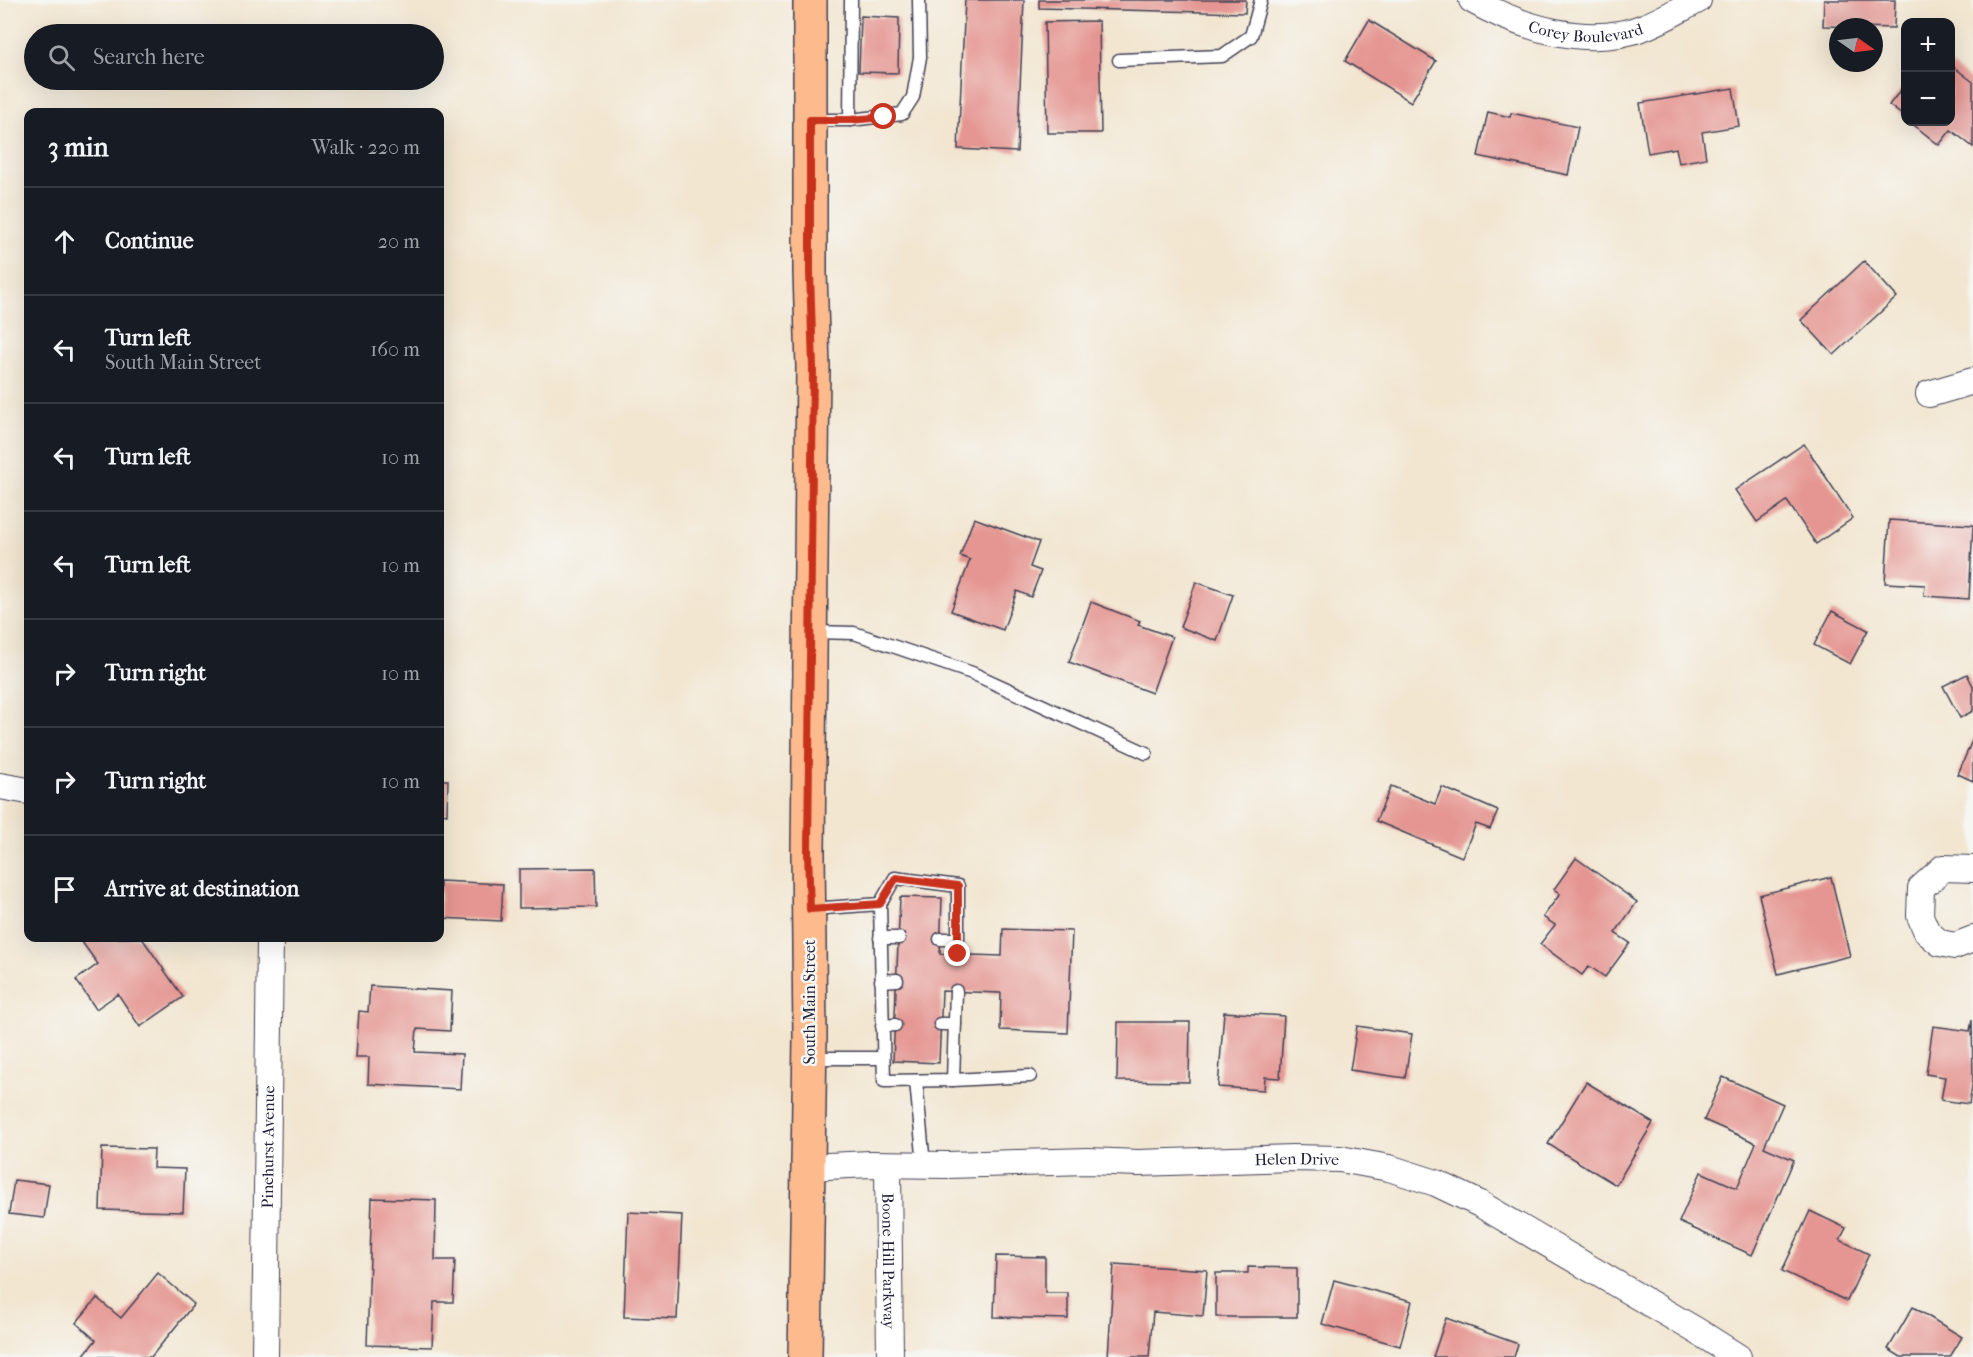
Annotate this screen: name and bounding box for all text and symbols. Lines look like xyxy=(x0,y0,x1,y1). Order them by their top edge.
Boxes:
street label: Corey Boulevard xyxy=(1526,17,1646,46)
north arrow xyxy=(1829,18,1883,72)
map controls xyxy=(1901,18,1955,126)
button: + xyxy=(1901,18,1955,72)
search box xyxy=(24,24,444,90)
icon: search xyxy=(45,41,78,74)
text: Search here xyxy=(93,44,205,70)
button: − xyxy=(1901,72,1955,126)
route start xyxy=(870,103,896,129)
text: 3 min xyxy=(48,132,109,163)
text: Walk · 220 m xyxy=(312,136,420,159)
icon: ahead xyxy=(48,225,81,258)
text: Continue xyxy=(105,228,194,254)
text: 20 m xyxy=(378,230,420,253)
text: Turn left xyxy=(105,325,191,351)
icon: left xyxy=(48,333,81,366)
text: 160 m xyxy=(370,338,420,361)
text: South Main Street xyxy=(105,351,261,374)
icon: left xyxy=(48,441,81,474)
text: Turn left xyxy=(105,444,191,470)
text: 10 m xyxy=(381,446,420,469)
icon: left xyxy=(48,549,81,582)
text: Turn left xyxy=(105,552,191,578)
text: 10 m xyxy=(381,554,420,577)
icon: right xyxy=(48,657,81,690)
text: Turn right xyxy=(105,660,206,686)
text: 10 m xyxy=(381,662,420,685)
icon: right xyxy=(48,765,81,798)
text: Turn right xyxy=(105,768,206,794)
text: 10 m xyxy=(381,770,420,793)
icon: arrive xyxy=(48,873,81,906)
text: Arrive at destination xyxy=(105,876,299,902)
street label: South Main Street xyxy=(800,939,819,1065)
route end xyxy=(944,940,970,966)
street label: Pinehurst Avenue xyxy=(258,1085,278,1209)
street label: Helen Drive xyxy=(1254,1149,1339,1169)
street label: Boone Hill Parkway xyxy=(878,1193,899,1330)

